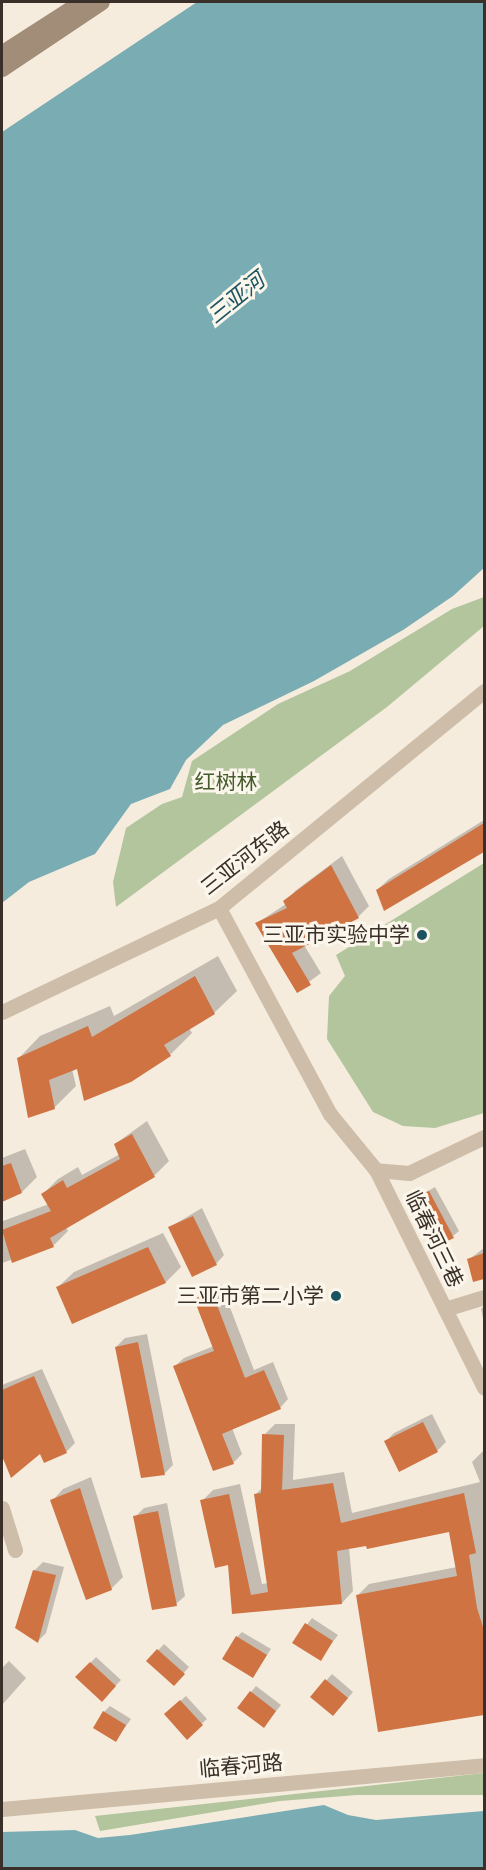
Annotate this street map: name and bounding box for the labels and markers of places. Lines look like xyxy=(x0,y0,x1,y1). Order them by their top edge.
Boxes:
place label: 三亚市实验中学 xyxy=(263,922,410,948)
marker: 三亚市实验中学 xyxy=(415,928,429,942)
place label: 三亚市第二小学 xyxy=(177,1283,324,1309)
marker: 三亚市第二小学 xyxy=(329,1289,343,1303)

